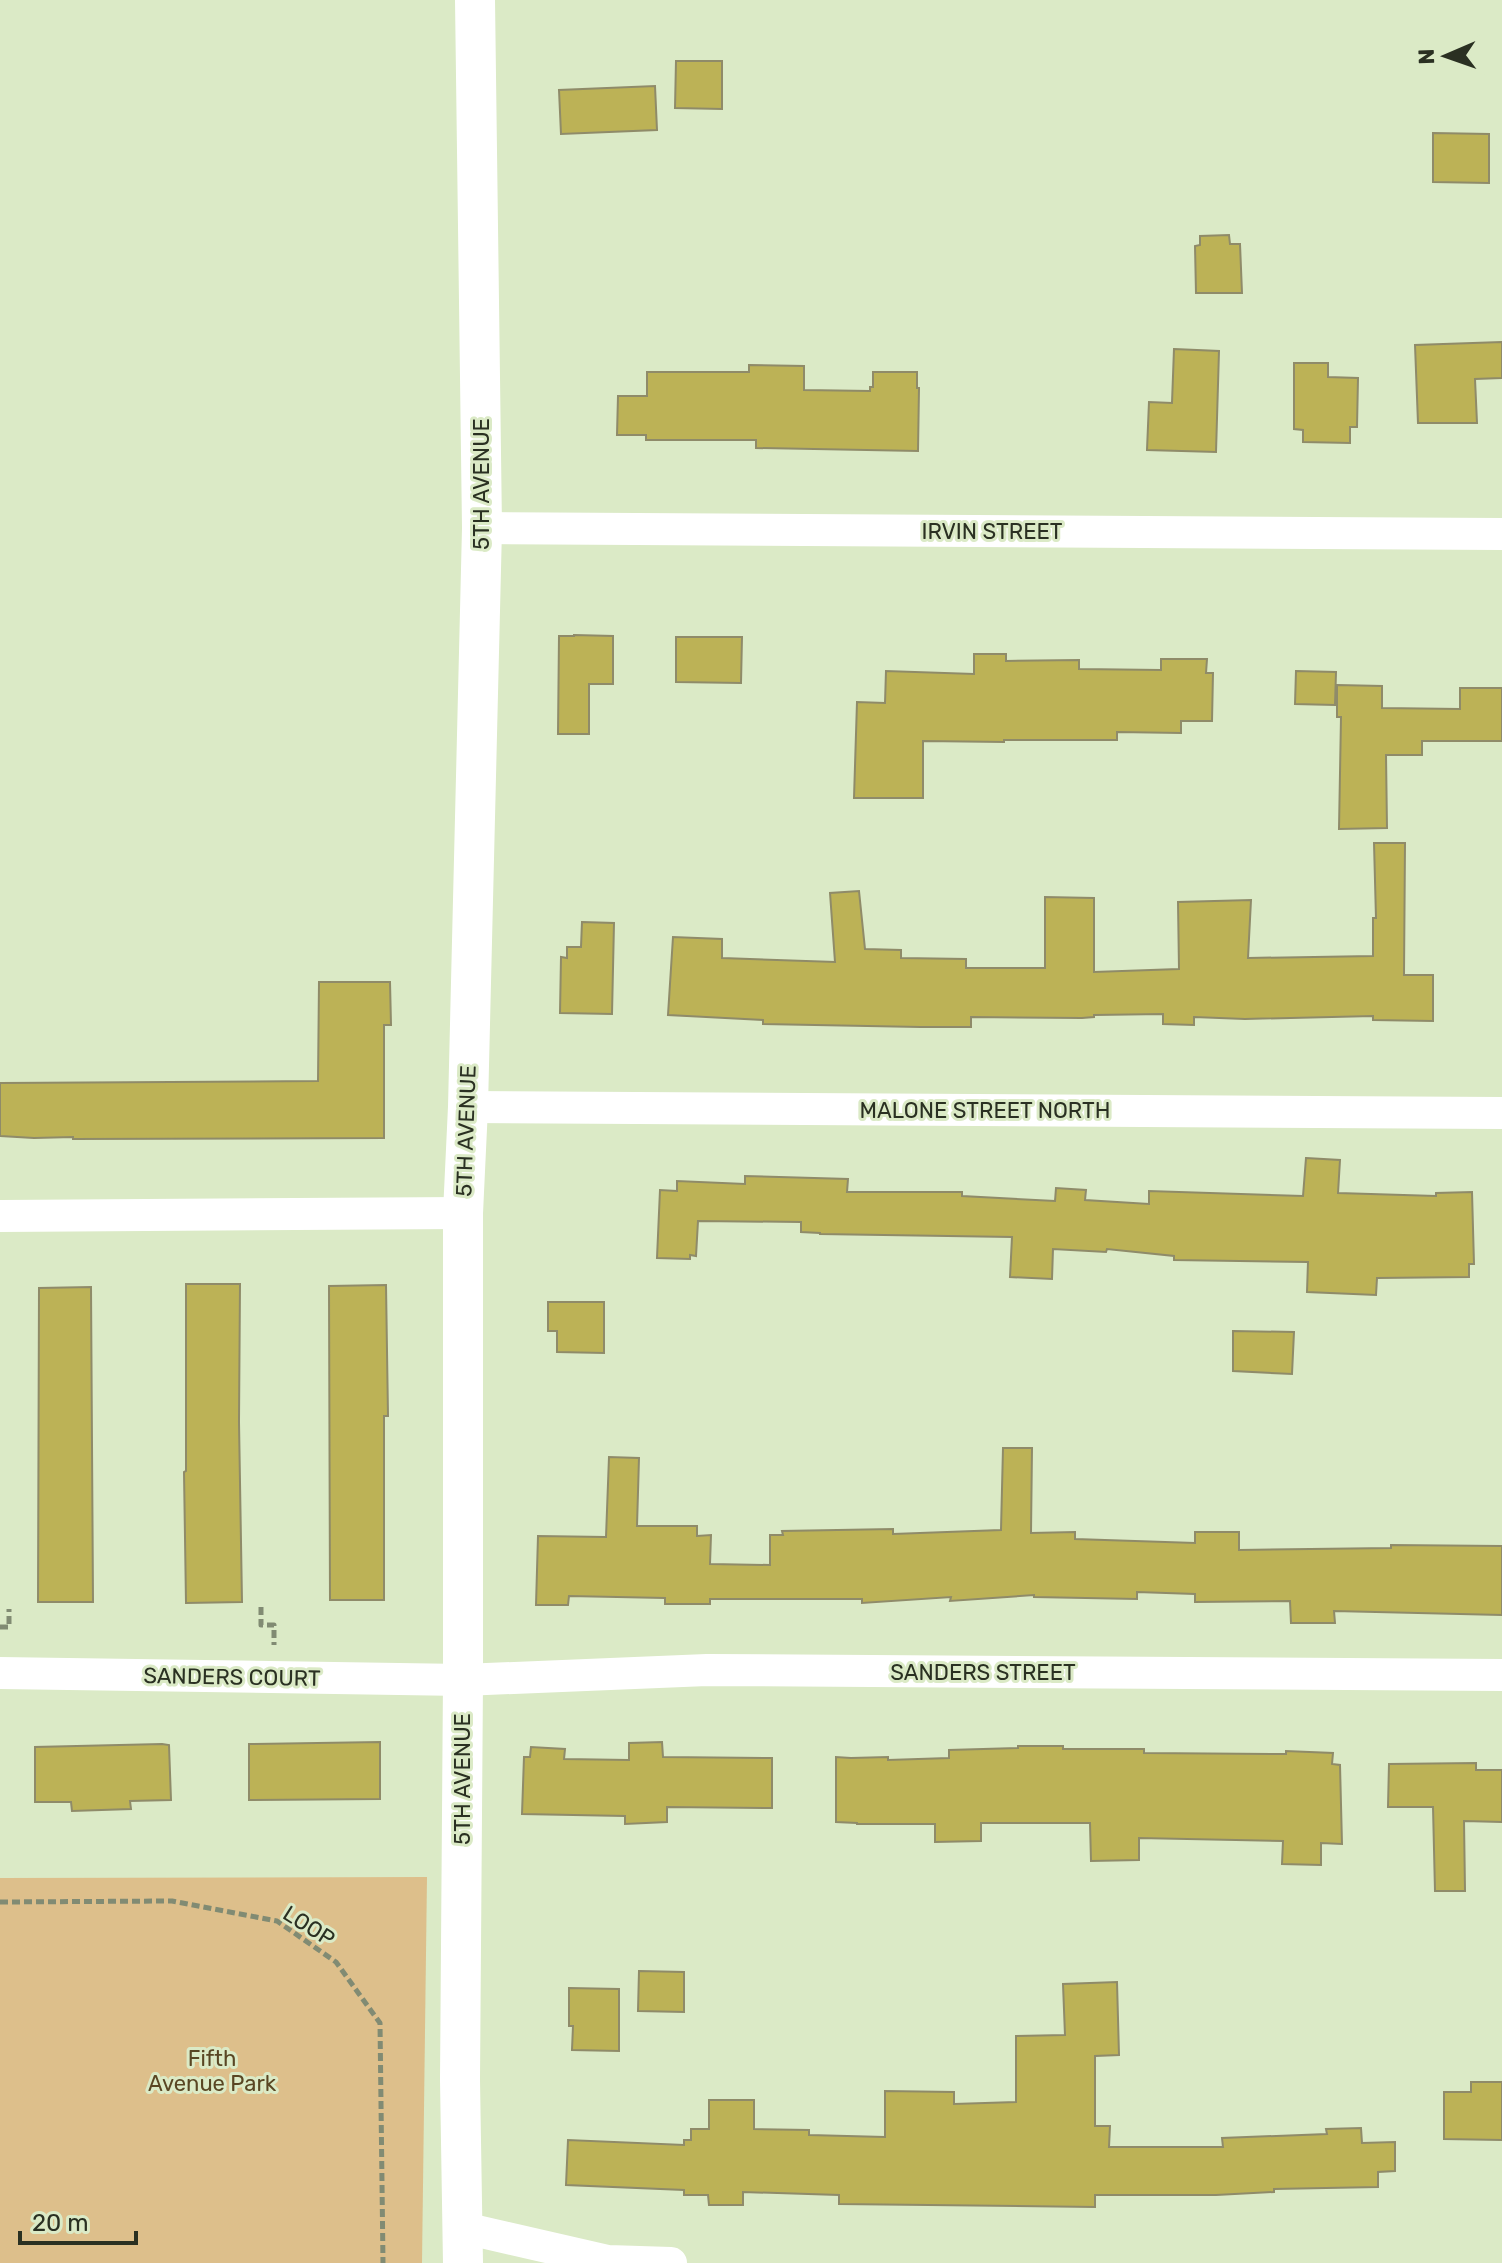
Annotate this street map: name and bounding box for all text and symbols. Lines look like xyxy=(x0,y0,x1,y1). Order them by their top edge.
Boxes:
north arrow xyxy=(1406,16,1486,96)
text: N xyxy=(1413,48,1440,65)
street label: 5TH AVENUE xyxy=(468,418,495,550)
street label: IRVIN STREET xyxy=(921,518,1063,545)
street label: 5TH AVENUE xyxy=(450,1065,482,1197)
street label: MALONE STREET NORTH xyxy=(859,1097,1111,1124)
street label: SANDERS STREET xyxy=(890,1659,1076,1686)
street label: SANDERS COURT xyxy=(143,1662,321,1692)
street label: 5TH AVENUE xyxy=(449,1713,476,1845)
street label: LOOP xyxy=(278,1900,340,1952)
park label: Fifth Avenue Park xyxy=(148,2045,277,2097)
scale bar xyxy=(20,2195,136,2245)
text: 20 m xyxy=(32,2209,89,2237)

